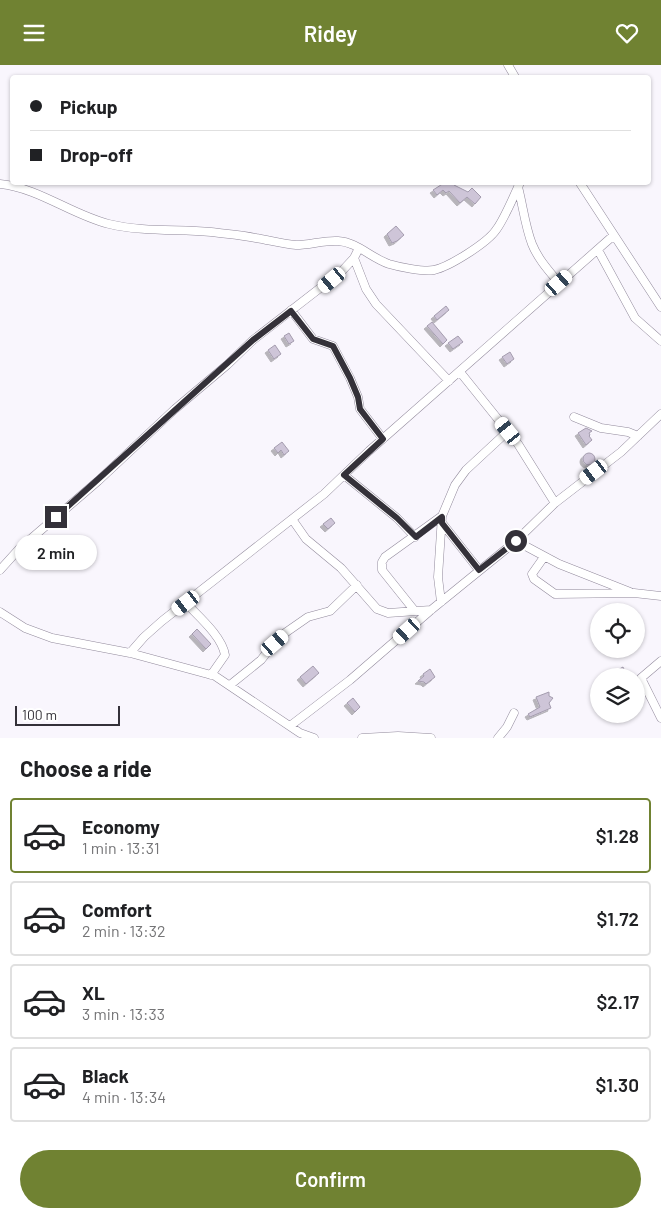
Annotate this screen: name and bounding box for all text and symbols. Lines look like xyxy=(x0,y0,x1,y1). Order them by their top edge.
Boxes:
icon: menu xyxy=(20,19,48,47)
icon: heart xyxy=(613,19,641,47)
text: Ridey xyxy=(304,20,357,46)
text: Pickup xyxy=(60,95,118,118)
text: Drop-off xyxy=(60,143,133,166)
car xyxy=(315,265,348,295)
car xyxy=(542,267,575,299)
car xyxy=(492,415,523,447)
car xyxy=(577,457,610,487)
route end xyxy=(45,506,67,528)
route start xyxy=(505,530,527,552)
callout: 2 min xyxy=(15,535,97,569)
text: 2 min xyxy=(37,543,75,562)
car xyxy=(169,588,202,618)
map controls xyxy=(590,603,645,723)
button: locate xyxy=(590,603,645,658)
car xyxy=(390,615,423,647)
car xyxy=(258,627,291,659)
button: layers xyxy=(590,668,645,723)
scale bar xyxy=(15,703,120,726)
text: 100 m xyxy=(22,706,57,723)
text: Choose a ride xyxy=(20,755,152,781)
icon: car xyxy=(22,813,67,858)
text: Economy xyxy=(82,815,160,838)
text: $1.28 xyxy=(596,824,639,847)
text: 1 min · 13:31 xyxy=(82,838,160,857)
icon: car xyxy=(22,896,67,941)
text: Comfort xyxy=(82,898,152,921)
text: $1.72 xyxy=(597,907,639,930)
text: 2 min · 13:32 xyxy=(82,921,166,940)
icon: car xyxy=(22,979,67,1024)
text: XL xyxy=(82,981,105,1004)
text: $2.17 xyxy=(597,990,639,1013)
text: 3 min · 13:33 xyxy=(82,1004,165,1023)
icon: car xyxy=(22,1062,67,1107)
text: Black xyxy=(82,1064,129,1087)
text: $1.30 xyxy=(595,1073,639,1096)
text: 4 min · 13:34 xyxy=(82,1087,166,1106)
button: Confirm xyxy=(20,1150,641,1208)

